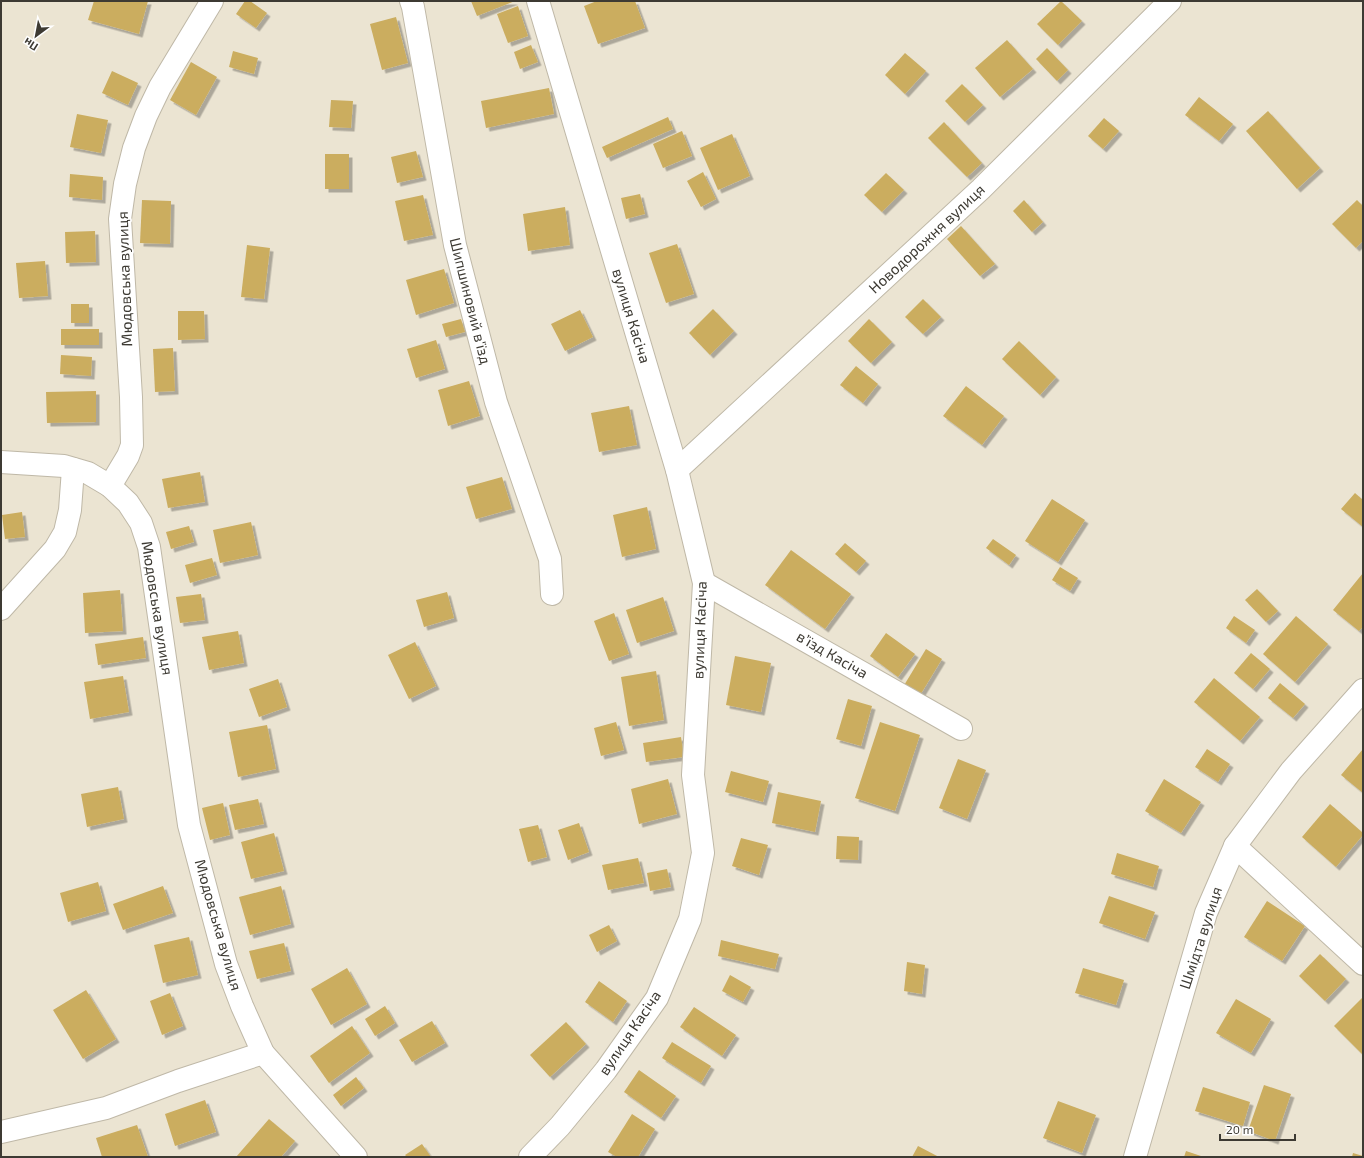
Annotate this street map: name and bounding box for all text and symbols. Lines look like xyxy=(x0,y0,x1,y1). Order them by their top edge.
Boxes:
north arrow xyxy=(16,16,56,56)
text: Пн xyxy=(21,36,40,54)
street label: Новодорожня вулиця xyxy=(865,180,989,297)
street label: Мюдовська вулиця xyxy=(113,211,136,347)
street label: Шипшиновий в'їзд xyxy=(447,235,495,366)
street label: вулиця Касіча xyxy=(608,266,655,365)
street label: Мюдовська вулиця xyxy=(138,540,177,676)
street label: вулиця Касіча xyxy=(688,581,711,679)
street label: в’їзд Касіча xyxy=(794,627,871,682)
street label: Мюдовська вулиця xyxy=(191,857,246,993)
street label: Шмідта вулиця xyxy=(1175,884,1226,991)
street label: вулиця Касіча xyxy=(594,987,665,1079)
scale bar xyxy=(1220,1116,1295,1142)
text: 20 m xyxy=(1226,1122,1253,1136)

